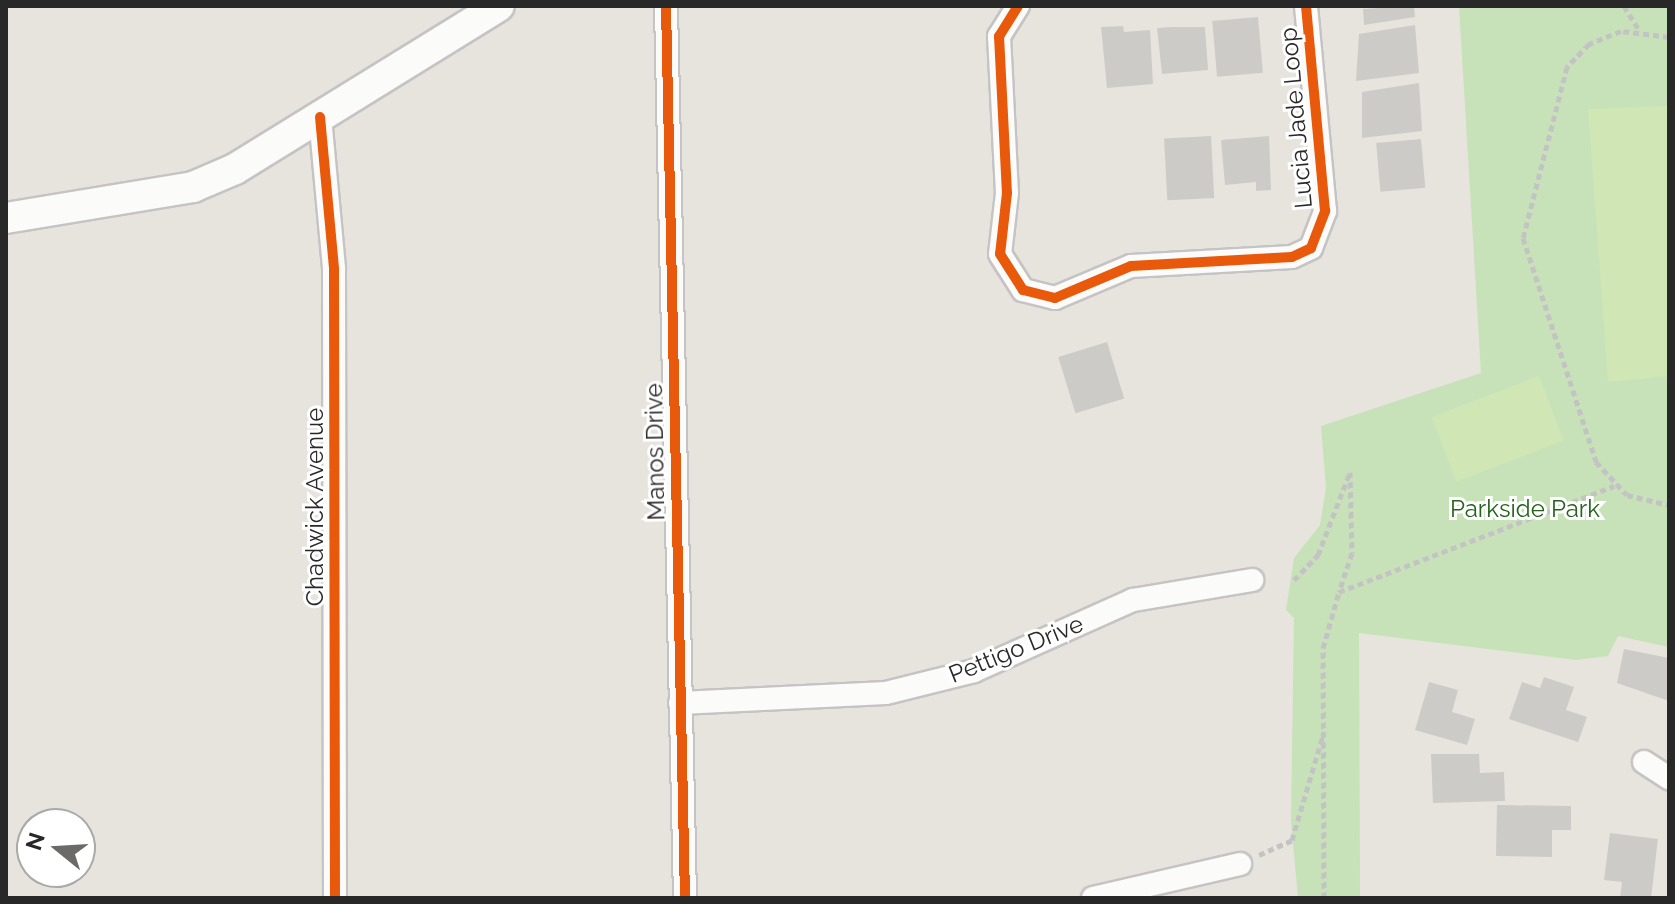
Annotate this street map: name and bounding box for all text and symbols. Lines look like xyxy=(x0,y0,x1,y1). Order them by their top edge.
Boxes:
street label: Lucia Jade Loop xyxy=(1274,26,1318,210)
street label: Manos Drive xyxy=(639,383,671,521)
street label: Chadwick Avenue xyxy=(301,407,329,607)
park label: Parkside Park xyxy=(1450,495,1600,523)
street label: Pettigo Drive xyxy=(945,609,1087,689)
north arrow xyxy=(16,808,96,888)
text: N xyxy=(20,829,50,853)

